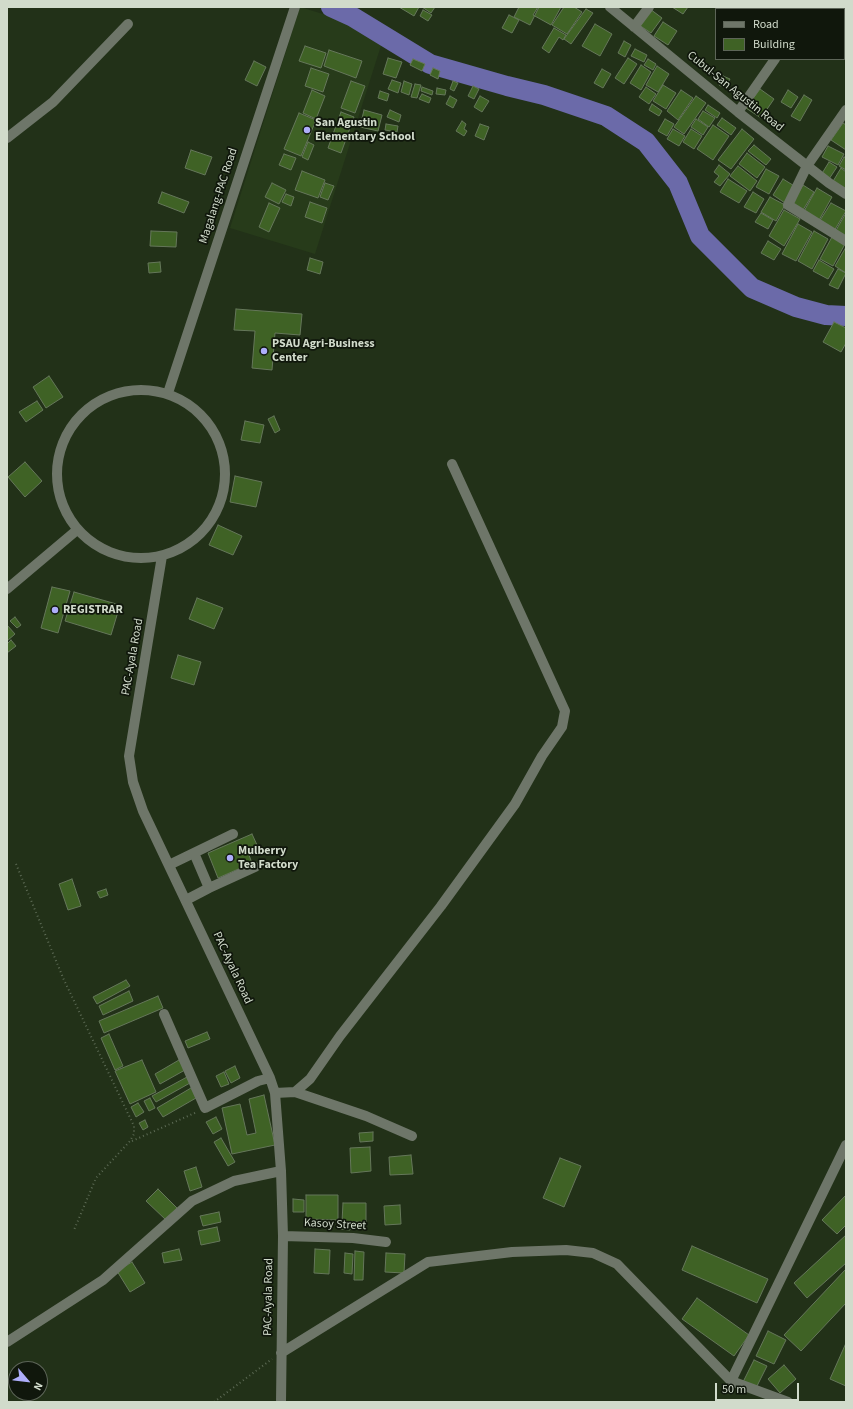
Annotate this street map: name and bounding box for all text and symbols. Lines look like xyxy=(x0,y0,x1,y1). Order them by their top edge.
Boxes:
legend xyxy=(715,8,845,60)
text: Road xyxy=(753,16,779,33)
text: Building xyxy=(753,36,795,53)
street label: Cubul-San Agustin Road xyxy=(684,49,786,135)
place label: San Agustin Elementary School xyxy=(315,116,415,144)
marker: San Agustin Elementary School xyxy=(302,125,312,135)
street label: Magalang-PAC Road xyxy=(197,146,241,246)
place label: PSAU Agri-Business Center xyxy=(272,337,375,365)
marker: PSAU Agri-Business Center xyxy=(259,346,269,356)
place label: REGISTRAR xyxy=(63,603,123,617)
marker: REGISTRAR xyxy=(50,605,60,615)
street label: PAC-Ayala Road xyxy=(119,617,147,697)
place label: Mulberry Tea Factory xyxy=(238,844,298,872)
marker: Mulberry Tea Factory xyxy=(225,853,235,863)
street label: PAC-Ayala Road xyxy=(209,930,255,1006)
street label: Kasoy Street xyxy=(303,1216,367,1234)
street label: PAC-Ayala Road xyxy=(261,1258,277,1336)
north arrow xyxy=(8,1361,48,1401)
scale bar xyxy=(717,1375,801,1401)
text: N xyxy=(30,1380,46,1393)
text: 50 m xyxy=(722,1381,746,1398)

